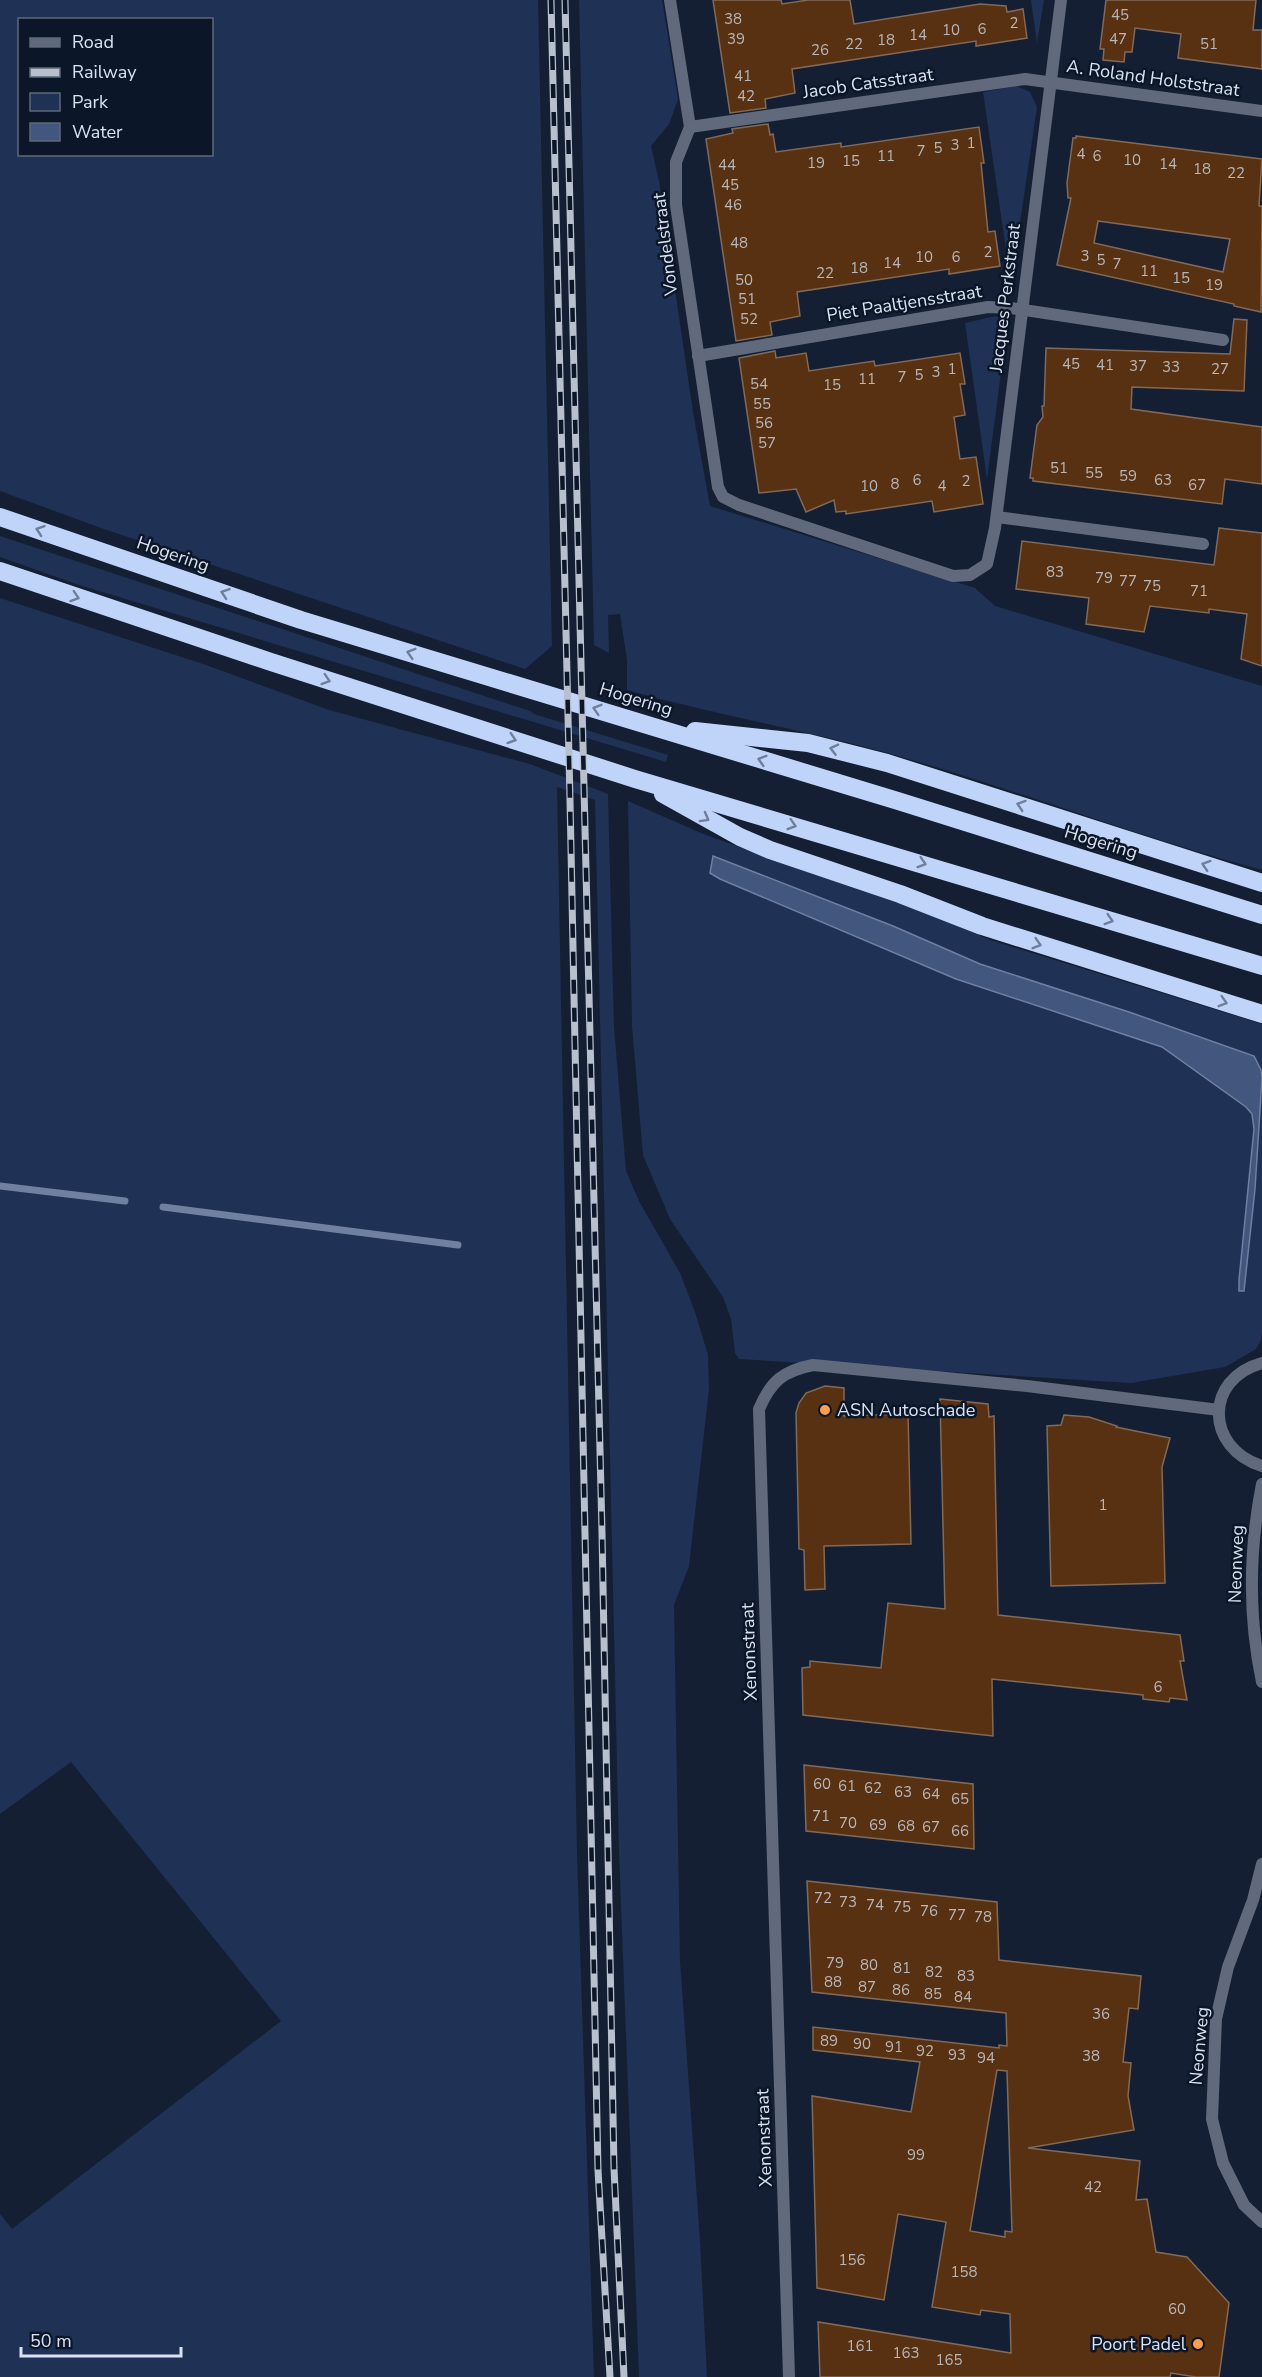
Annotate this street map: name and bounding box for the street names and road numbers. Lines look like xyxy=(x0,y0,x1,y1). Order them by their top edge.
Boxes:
street label: A. Roland Holststraat xyxy=(1065,54,1242,102)
street label: Jacob Catsstraat xyxy=(800,62,936,104)
street label: Vondelstraat xyxy=(647,190,683,298)
street label: Jacques Perkstraat xyxy=(984,222,1026,375)
street label: Piet Paaltjensstraat xyxy=(825,279,984,327)
street label: Hogering xyxy=(134,530,212,578)
street label: Hogering xyxy=(597,677,675,721)
street label: Hogering xyxy=(1062,820,1140,864)
street label: Neonweg xyxy=(1223,1525,1249,1603)
street label: Xenonstraat xyxy=(735,1602,763,1701)
street label: Neonweg xyxy=(1184,2006,1214,2086)
street label: Xenonstraat xyxy=(750,2088,778,2187)

